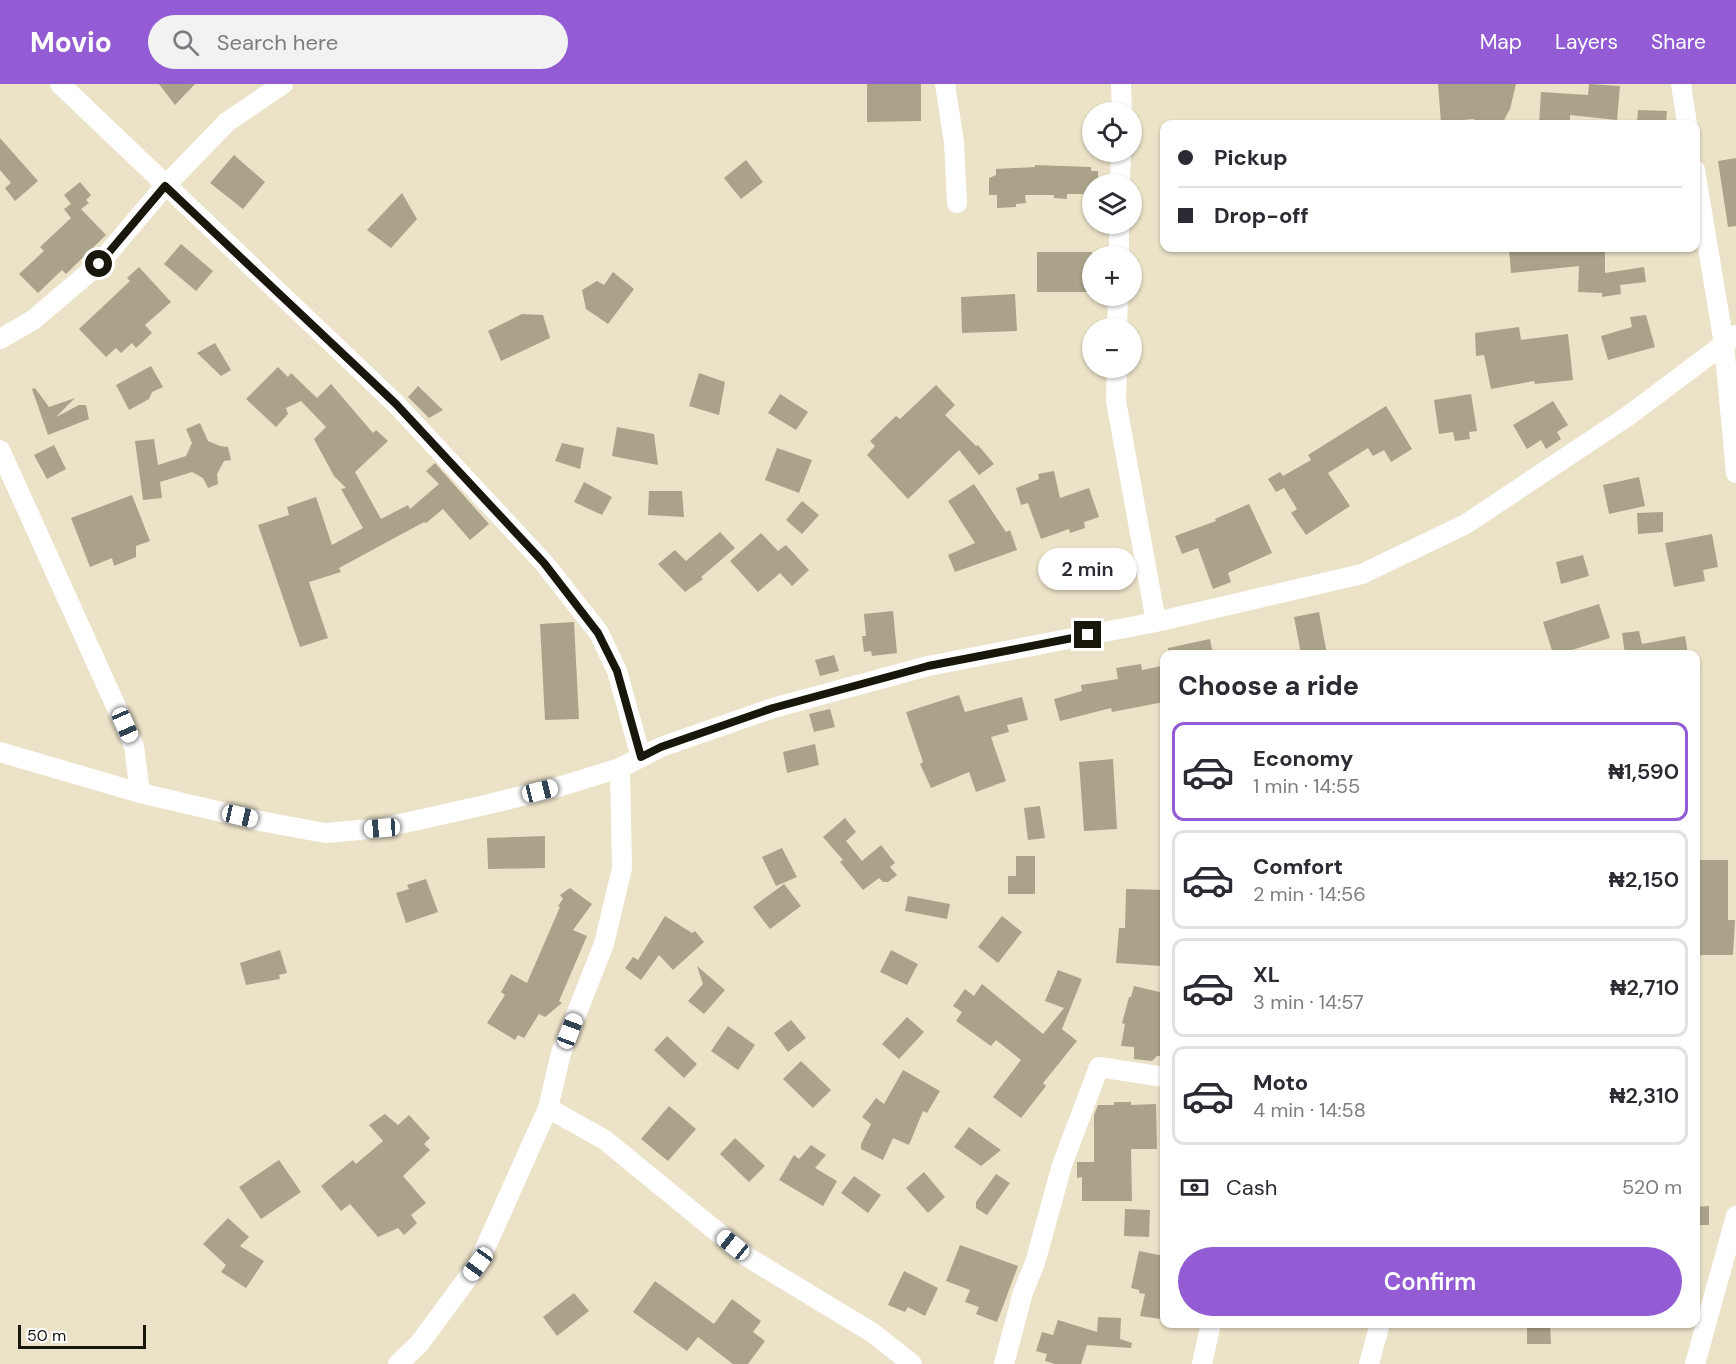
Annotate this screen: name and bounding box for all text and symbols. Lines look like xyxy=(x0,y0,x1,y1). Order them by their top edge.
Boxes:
search box xyxy=(148,15,568,69)
text: Movio xyxy=(30,24,112,61)
icon: search xyxy=(169,26,202,59)
text: Search here xyxy=(217,28,338,57)
text: Map xyxy=(1480,28,1522,56)
text: Layers xyxy=(1555,28,1618,56)
text: Share xyxy=(1651,28,1706,56)
map controls xyxy=(1082,102,1142,378)
button: locate xyxy=(1082,102,1142,162)
text: Pickup xyxy=(1214,143,1288,172)
button: layers xyxy=(1082,174,1142,234)
text: Drop-off xyxy=(1214,201,1309,230)
button: + xyxy=(1082,246,1142,306)
route start xyxy=(85,250,112,277)
button: − xyxy=(1082,318,1142,378)
callout: 2 min xyxy=(1038,548,1138,590)
text: 2 min xyxy=(1061,556,1114,582)
route end xyxy=(1074,621,1101,648)
text: Choose a ride xyxy=(1178,668,1359,703)
car xyxy=(109,705,141,745)
text: Economy xyxy=(1253,744,1353,773)
icon: car xyxy=(1181,745,1235,799)
text: ₦1,590 xyxy=(1608,757,1679,786)
text: 1 min · 14:55 xyxy=(1253,773,1360,799)
car xyxy=(520,778,560,804)
car xyxy=(220,803,260,829)
car xyxy=(363,818,401,838)
text: Comfort xyxy=(1253,852,1343,881)
icon: car xyxy=(1181,853,1235,907)
text: ₦2,150 xyxy=(1609,865,1679,894)
text: 2 min · 14:56 xyxy=(1253,881,1366,907)
text: XL xyxy=(1253,960,1280,989)
icon: car xyxy=(1181,961,1235,1015)
text: ₦2,710 xyxy=(1610,973,1679,1002)
text: 3 min · 14:57 xyxy=(1253,989,1364,1015)
car xyxy=(555,1011,585,1051)
text: Moto xyxy=(1253,1068,1308,1097)
icon: car xyxy=(1181,1069,1235,1123)
text: ₦2,310 xyxy=(1609,1081,1679,1110)
text: 4 min · 14:58 xyxy=(1253,1097,1366,1123)
icon: cash xyxy=(1178,1171,1211,1204)
text: Cash xyxy=(1226,1173,1277,1202)
text: 520 m xyxy=(1622,1174,1682,1200)
car xyxy=(713,1227,753,1263)
car xyxy=(460,1244,496,1284)
button: Confirm xyxy=(1178,1247,1682,1316)
scale bar xyxy=(18,1322,146,1350)
text: 50 m xyxy=(27,1325,66,1346)

